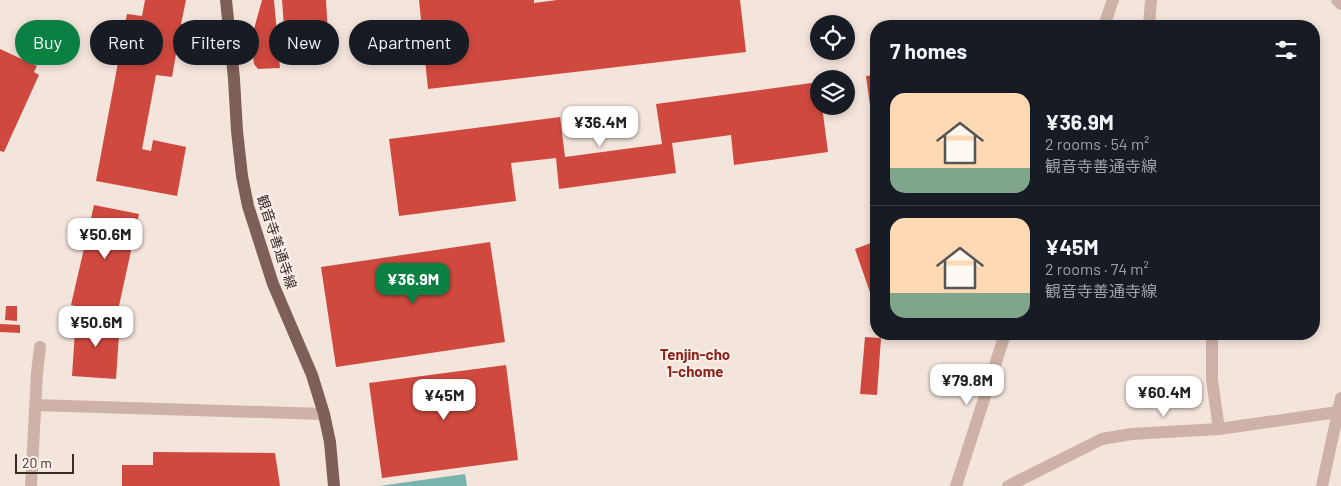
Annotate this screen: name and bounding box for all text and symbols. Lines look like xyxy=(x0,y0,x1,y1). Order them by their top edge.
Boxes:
map controls xyxy=(810,15,855,115)
button: locate xyxy=(810,15,855,60)
chip: Buy xyxy=(15,20,80,65)
chip: Rent xyxy=(90,20,163,65)
chip: Filters xyxy=(173,20,259,65)
chip: New xyxy=(269,20,339,65)
chip: Apartment xyxy=(349,20,469,65)
icon: filters xyxy=(1272,36,1300,64)
text: 7 homes xyxy=(890,38,967,63)
button: layers xyxy=(810,70,855,115)
pin: ¥36.4M xyxy=(559,106,641,148)
text: ¥36.9M xyxy=(1045,109,1114,134)
text: ¥36.4M xyxy=(573,112,627,131)
icon: home xyxy=(930,113,990,173)
text: 2 rooms · 54 m² xyxy=(1045,134,1149,153)
text: 観音寺善通寺線 xyxy=(1045,156,1157,175)
street label: 観音寺善通寺線 xyxy=(254,193,301,291)
pin: ¥50.6M xyxy=(64,218,146,260)
text: ¥50.6M xyxy=(78,224,132,243)
text: ¥45M xyxy=(1045,234,1098,259)
icon: home xyxy=(930,238,990,298)
text: 2 rooms · 74 m² xyxy=(1045,259,1149,278)
pin: ¥36.9M xyxy=(372,262,454,305)
text: ¥36.9M xyxy=(387,269,439,288)
text: 観音寺善通寺線 xyxy=(1045,281,1157,300)
pin: ¥50.6M xyxy=(55,306,137,348)
text: ¥50.6M xyxy=(69,312,123,331)
district label: Tenjin-cho 1-chome xyxy=(660,345,730,380)
pin: ¥79.8M xyxy=(926,364,1008,406)
text: ¥79.8M xyxy=(941,370,993,389)
pin: ¥60.4M xyxy=(1123,376,1205,418)
pin: ¥45M xyxy=(414,378,474,421)
text: ¥60.4M xyxy=(1137,382,1191,401)
text: ¥45M xyxy=(424,385,464,404)
scale bar xyxy=(15,451,74,474)
text: 20 m xyxy=(22,454,52,471)

